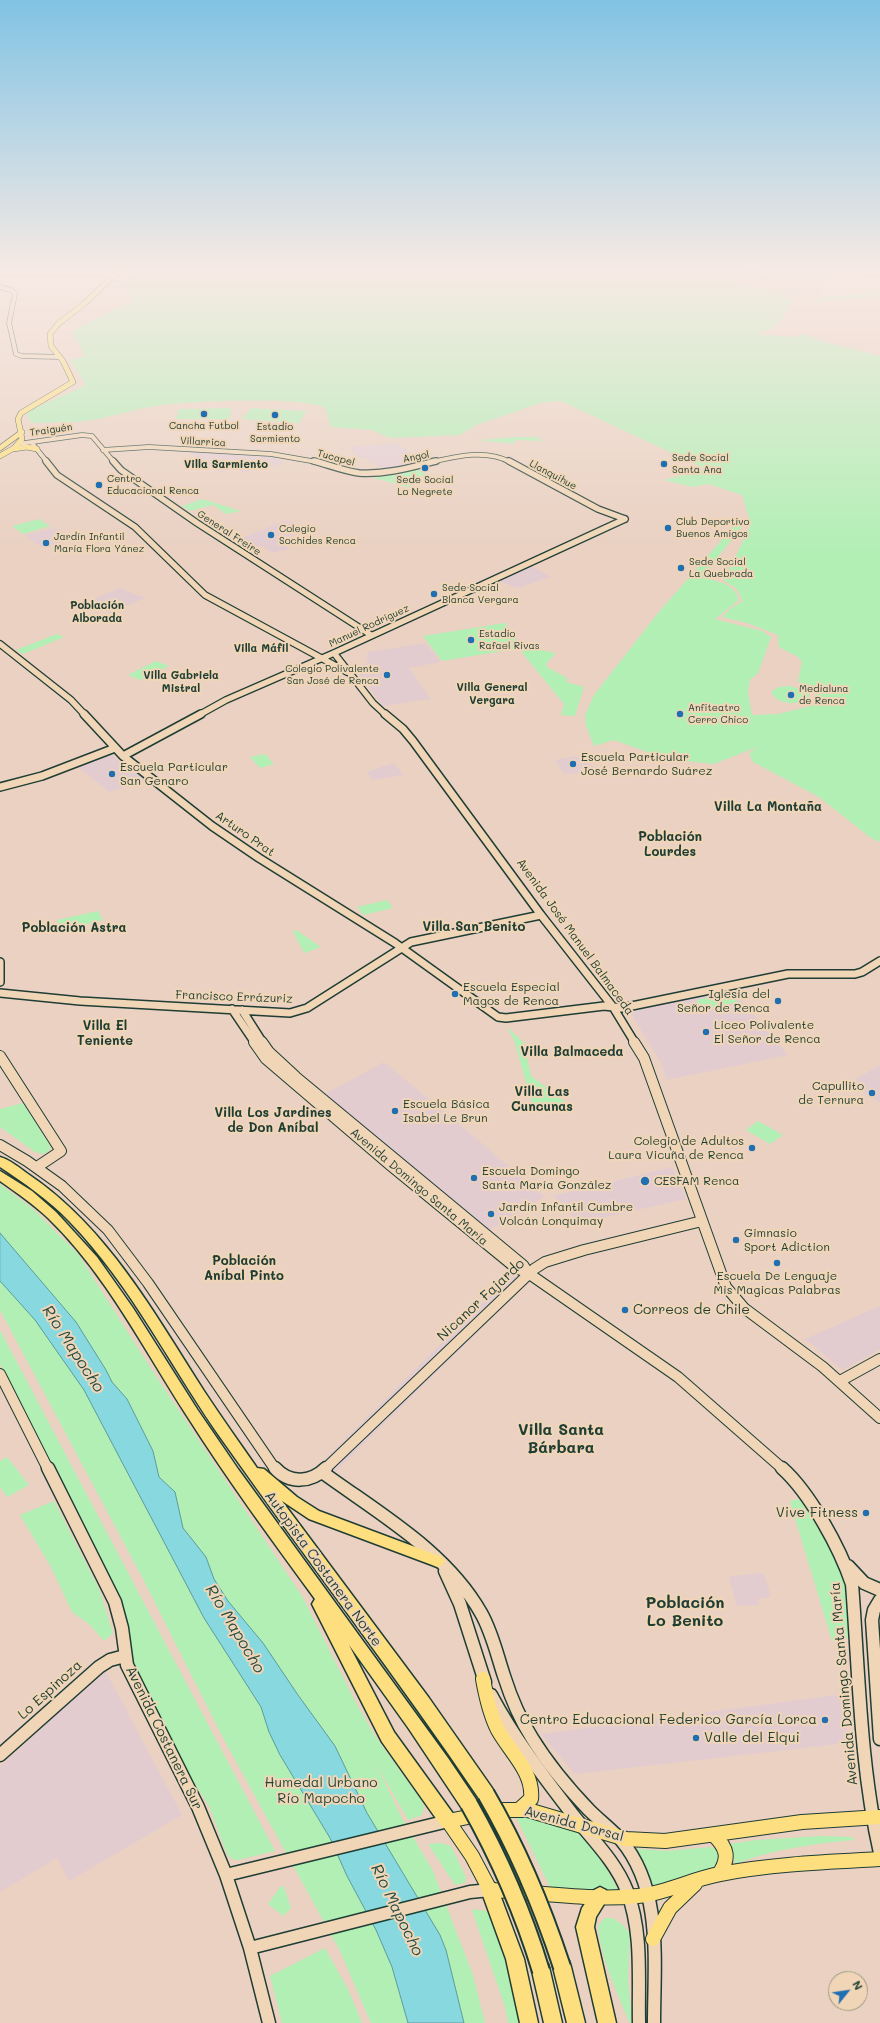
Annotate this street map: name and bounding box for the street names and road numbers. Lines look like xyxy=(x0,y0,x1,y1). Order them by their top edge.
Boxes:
street label: Traiguén xyxy=(29,421,73,439)
street label: Villarrica xyxy=(180,435,226,449)
street label: Tucapel xyxy=(316,447,356,469)
street label: Angol xyxy=(402,449,430,465)
street label: Llanquihue xyxy=(527,458,579,492)
street label: General Freire xyxy=(195,508,263,558)
street label: Manuel Rodríguez xyxy=(327,602,411,650)
street label: Arturo Prat xyxy=(213,808,277,860)
street label: Avenida José Manuel Balmaceda xyxy=(513,856,637,1018)
street label: Francisco Errázuriz xyxy=(175,988,293,1006)
street label: Avenida Domingo Santa María xyxy=(347,1125,491,1249)
street label: Nicanor Fajardo xyxy=(434,1255,528,1345)
street label: Autopista Costanera Norte xyxy=(261,1488,385,1650)
street label: Avenida Domingo Santa María xyxy=(827,1582,861,1786)
street label: Lo Espinoza xyxy=(14,1657,86,1723)
street label: Avenida Costanera Sur xyxy=(122,1663,206,1813)
street label: Avenida Dorsal xyxy=(522,1803,626,1845)

